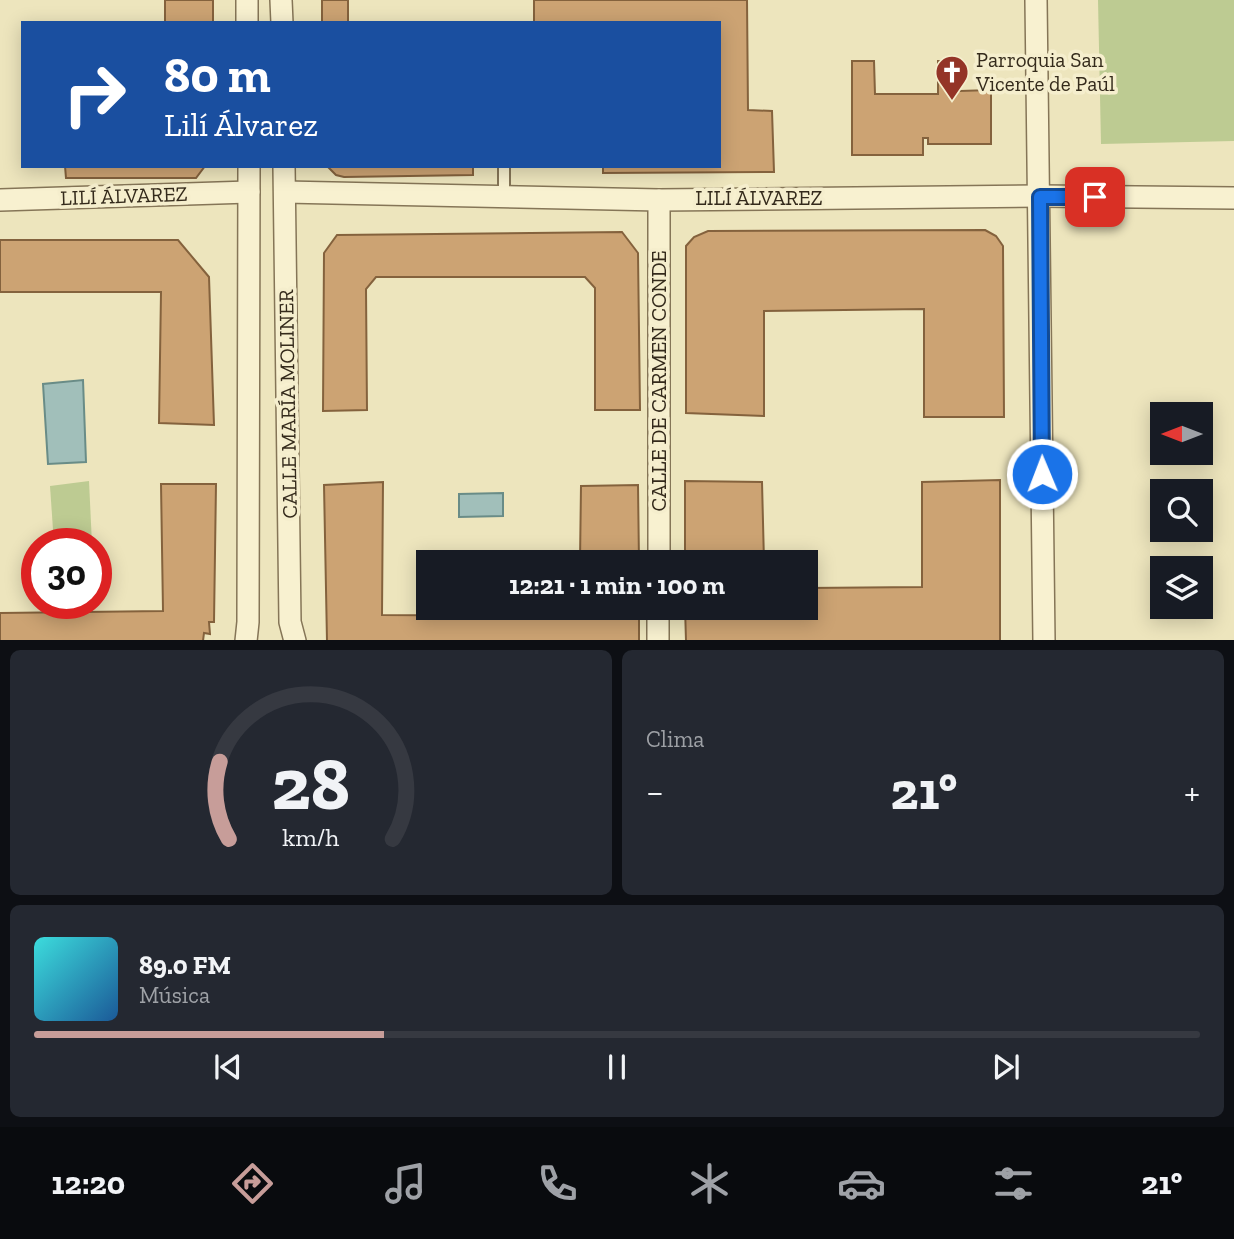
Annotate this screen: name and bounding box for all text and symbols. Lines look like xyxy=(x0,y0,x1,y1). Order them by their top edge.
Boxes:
text: 80 m xyxy=(164,46,271,105)
place label: Parroquia San Vicente de Paúl xyxy=(975,47,1115,96)
icon: right xyxy=(49,49,140,140)
church icon: Parroquia San Vicente de Paúl xyxy=(933,53,971,102)
text: Lilí Álvarez xyxy=(164,106,318,144)
pin xyxy=(1065,167,1125,227)
icon: arrive xyxy=(1076,178,1114,216)
street label: LILÍ ÁLVAREZ xyxy=(60,181,188,210)
street label: LILÍ ÁLVAREZ xyxy=(695,185,823,210)
street label: CALLE DE CARMEN CONDE xyxy=(646,250,671,512)
street label: CALLE MARÍA MOLINER xyxy=(273,289,302,519)
north arrow xyxy=(1150,402,1213,466)
map controls xyxy=(1150,402,1213,619)
position arrow xyxy=(1005,437,1079,511)
button: search xyxy=(1150,479,1213,542)
speed limit sign: 30 xyxy=(21,528,112,619)
button: layers xyxy=(1150,556,1213,619)
text: 12:21 · 1 min · 100 m xyxy=(509,569,725,601)
text: Clima xyxy=(646,725,704,753)
text: 28 xyxy=(272,740,350,828)
text: 21° xyxy=(890,760,957,822)
text: − xyxy=(646,769,664,815)
text: + xyxy=(1184,769,1200,815)
text: km/h xyxy=(282,821,340,851)
text: 89.0 FM xyxy=(139,949,231,981)
text: Música xyxy=(139,981,210,1009)
icon: previous xyxy=(209,1048,247,1086)
icon: pause xyxy=(598,1048,636,1086)
icon: next xyxy=(987,1048,1025,1086)
icon: directions xyxy=(228,1159,277,1208)
icon: music xyxy=(381,1159,430,1208)
icon: phone xyxy=(533,1159,582,1208)
icon: climate xyxy=(685,1159,734,1208)
icon: car xyxy=(837,1159,886,1208)
icon: filters xyxy=(989,1159,1038,1208)
text: 12:20 xyxy=(52,1164,125,1202)
text: 21° xyxy=(1141,1164,1182,1202)

